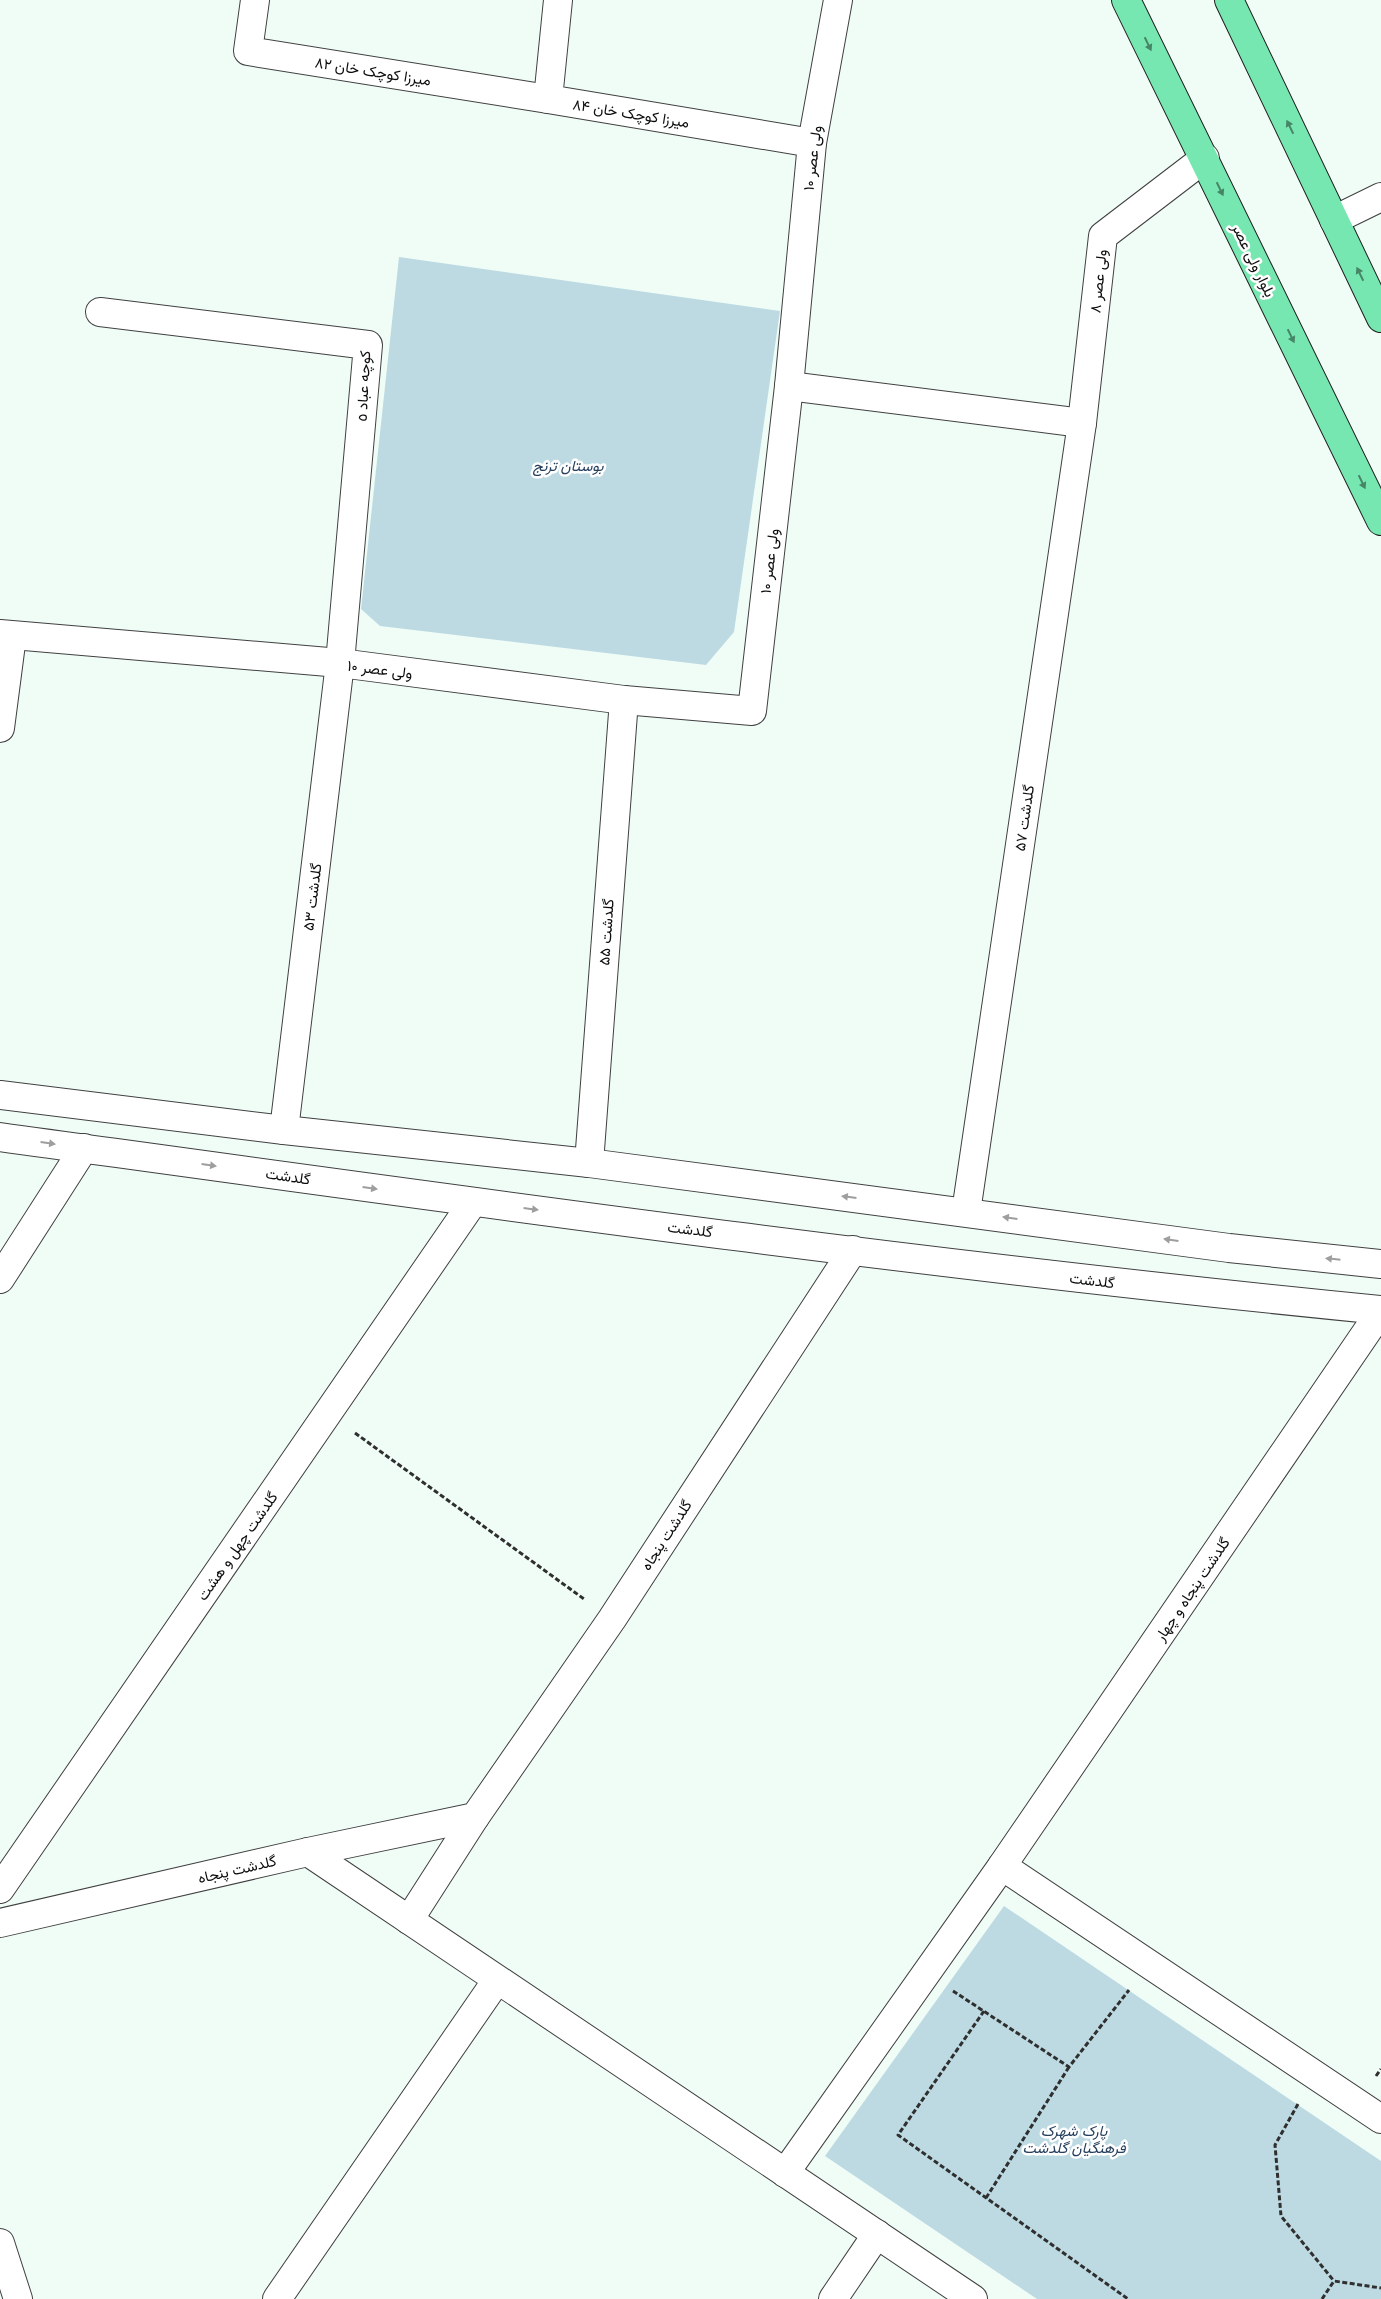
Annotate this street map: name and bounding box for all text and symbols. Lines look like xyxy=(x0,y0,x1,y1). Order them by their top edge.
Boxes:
one-way arrow xyxy=(1144,37,1152,51)
street label: میرزا کوچک خان ۸۲ xyxy=(313,52,432,91)
street label: میرزا کوچک خان ۸۴ xyxy=(571,94,691,133)
one-way arrow xyxy=(1286,120,1294,134)
street label: ولی عصر ۱۰ xyxy=(799,124,826,192)
one-way arrow xyxy=(1216,182,1224,197)
street label: بلوار ولی عصر xyxy=(1227,219,1280,300)
street label: ولی عصر ۸ xyxy=(1085,248,1112,314)
one-way arrow xyxy=(1356,267,1364,281)
one-way arrow xyxy=(1287,328,1295,343)
street label: كوچه عباد ٥ xyxy=(352,350,375,422)
park label: بوستان ترنج xyxy=(533,456,604,477)
one-way arrow xyxy=(1358,475,1366,489)
street label: ولی عصر ۱۰ xyxy=(756,527,783,595)
street label: ولی عصر ۱۰ xyxy=(346,656,414,683)
street label: گلدشت ۵۷ xyxy=(1010,783,1038,852)
street label: گلدشت ۵۳ xyxy=(298,862,326,932)
street label: گلدشت ۵۵ xyxy=(594,898,618,966)
one-way arrow xyxy=(41,1140,57,1148)
one-way arrow xyxy=(202,1162,218,1170)
street label: گلدشت xyxy=(264,1163,312,1189)
one-way arrow xyxy=(363,1184,379,1192)
one-way arrow xyxy=(841,1193,857,1201)
one-way arrow xyxy=(524,1205,540,1213)
one-way arrow xyxy=(1002,1214,1018,1222)
street label: گلدشت xyxy=(666,1217,714,1241)
one-way arrow xyxy=(1163,1236,1179,1244)
one-way arrow xyxy=(1324,1255,1340,1263)
street label: گلدشت xyxy=(1068,1268,1116,1292)
street label: گلدشت چهل و هشت xyxy=(192,1488,283,1605)
street label: گلدشت پنجاه xyxy=(636,1496,697,1574)
street label: گلدشت پنجاه و چهار xyxy=(1150,1533,1235,1646)
street label: گلدشت پنجاه xyxy=(196,1851,279,1888)
park label: پارک شهرک فرهنگیان گلدشت xyxy=(1022,2121,1127,2157)

